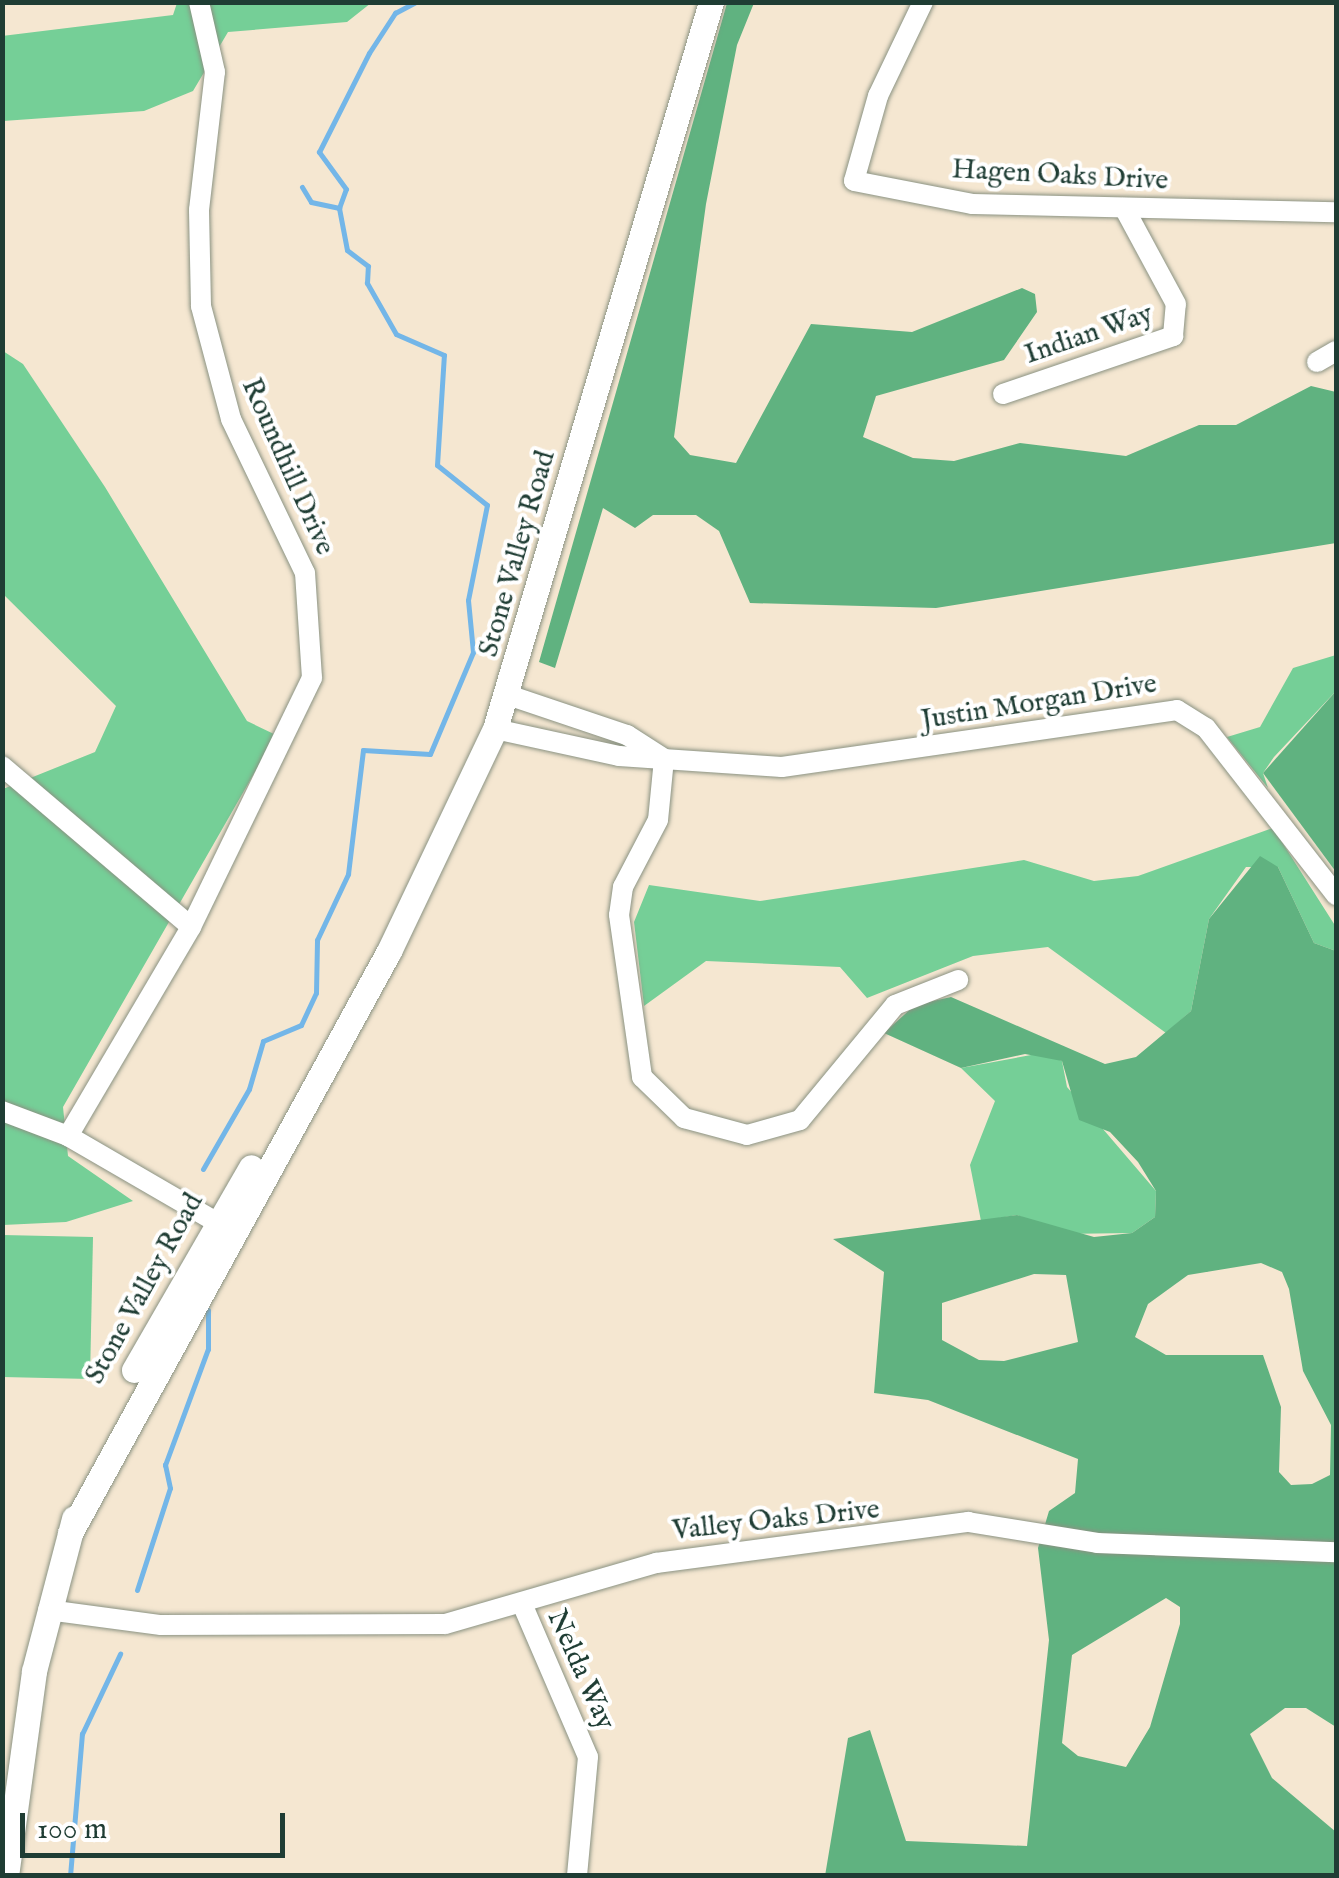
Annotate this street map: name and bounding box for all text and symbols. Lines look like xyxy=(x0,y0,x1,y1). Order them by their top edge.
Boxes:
street label: Hagen Oaks Drive xyxy=(951,154,1169,198)
street label: Indian Way xyxy=(1021,297,1157,373)
street label: Roundhill Drive xyxy=(233,374,341,560)
street label: Stone Valley Road xyxy=(473,447,563,661)
street label: Justin Morgan Drive xyxy=(919,668,1159,738)
street label: Stone Valley Road xyxy=(79,1188,211,1390)
street label: Valley Oaks Drive xyxy=(671,1493,881,1549)
street label: Nelda Way xyxy=(539,1605,621,1735)
scale bar xyxy=(25,1793,290,1855)
text: 100 m xyxy=(37,1811,107,1849)

